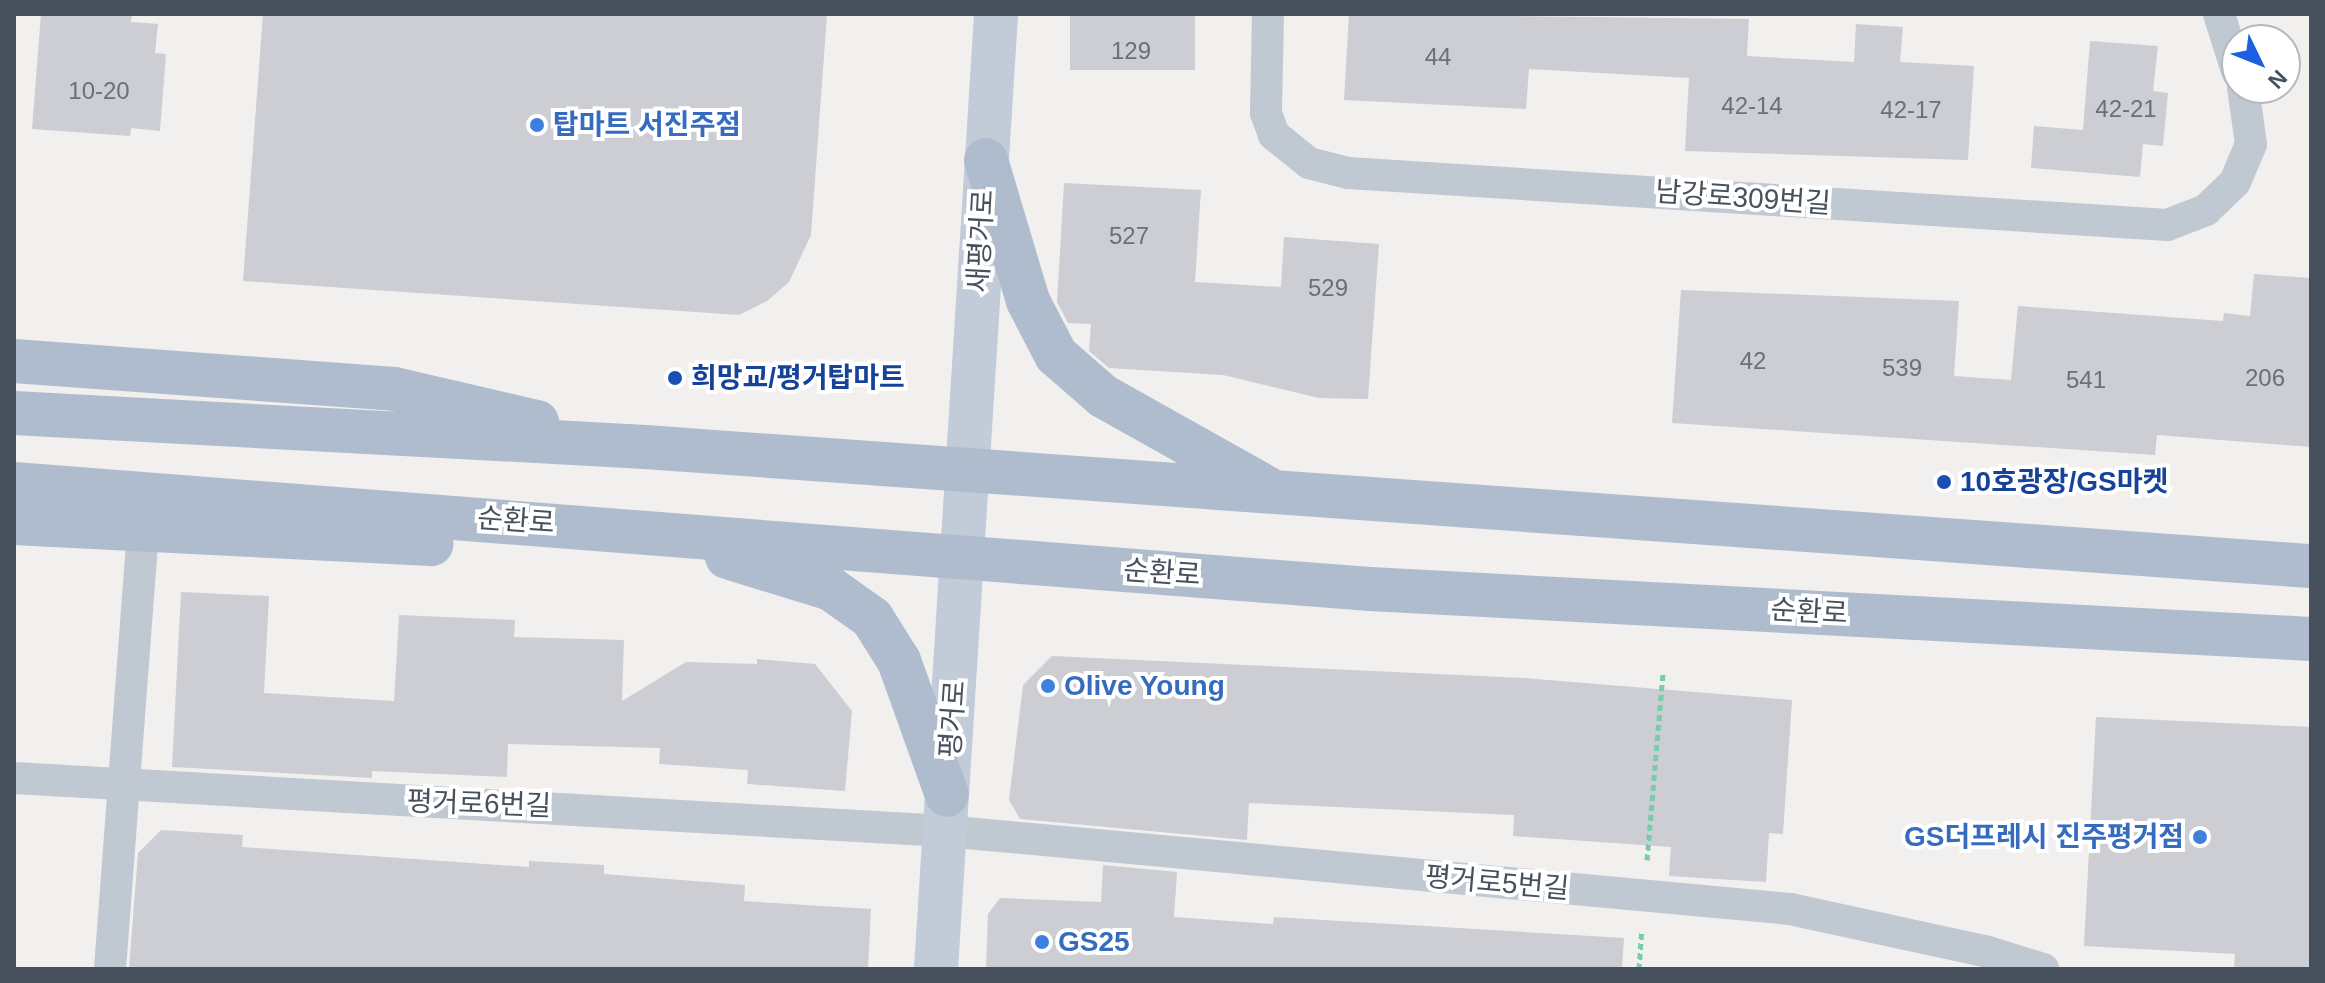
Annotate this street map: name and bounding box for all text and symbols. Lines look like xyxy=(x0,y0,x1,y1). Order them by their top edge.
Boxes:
north arrow xyxy=(2221,24,2301,104)
house number: 129 xyxy=(1111,37,1151,65)
house number: 44 xyxy=(1425,43,1451,71)
text: N xyxy=(2263,65,2292,94)
house number: 10-20 xyxy=(68,77,130,105)
house number: 42-14 xyxy=(1721,92,1783,120)
house number: 42-21 xyxy=(2095,95,2157,123)
house number: 42-17 xyxy=(1880,96,1942,124)
place label: 탑마트 서진주점 xyxy=(553,108,741,142)
marker: 탑마트 서진주점 xyxy=(528,116,546,134)
street label: 남강로309번길 xyxy=(1654,175,1832,221)
street label: 새평거로 xyxy=(962,189,1000,293)
house number: 527 xyxy=(1109,222,1149,250)
house number: 529 xyxy=(1308,274,1348,302)
house number: 42 xyxy=(1740,347,1766,375)
house number: 539 xyxy=(1882,354,1922,382)
place label: 희망교/평거탑마트 xyxy=(691,361,905,395)
house number: 206 xyxy=(2245,364,2285,392)
house number: 541 xyxy=(2066,366,2106,394)
marker: 희망교/평거탑마트 xyxy=(666,369,684,387)
place label: 10호광장/GS마켓 xyxy=(1960,465,2168,499)
marker: 10호광장/GS마켓 xyxy=(1935,473,1953,491)
street label: 순환로 xyxy=(476,502,556,540)
street label: 순환로 xyxy=(1122,554,1202,592)
street label: 순환로 xyxy=(1770,593,1848,631)
place label: Olive Young xyxy=(1064,669,1225,703)
marker: Olive Young xyxy=(1039,677,1057,695)
street label: 평거로 xyxy=(934,679,972,759)
street label: 평거로6번길 xyxy=(406,785,552,823)
place label: GS더프레시 진주평거점 xyxy=(1904,820,2184,854)
marker: GS더프레시 진주평거점 xyxy=(2191,828,2209,846)
street label: 평거로5번길 xyxy=(1424,860,1570,906)
place label: GS25 xyxy=(1058,925,1130,959)
marker: GS25 xyxy=(1033,933,1051,951)

